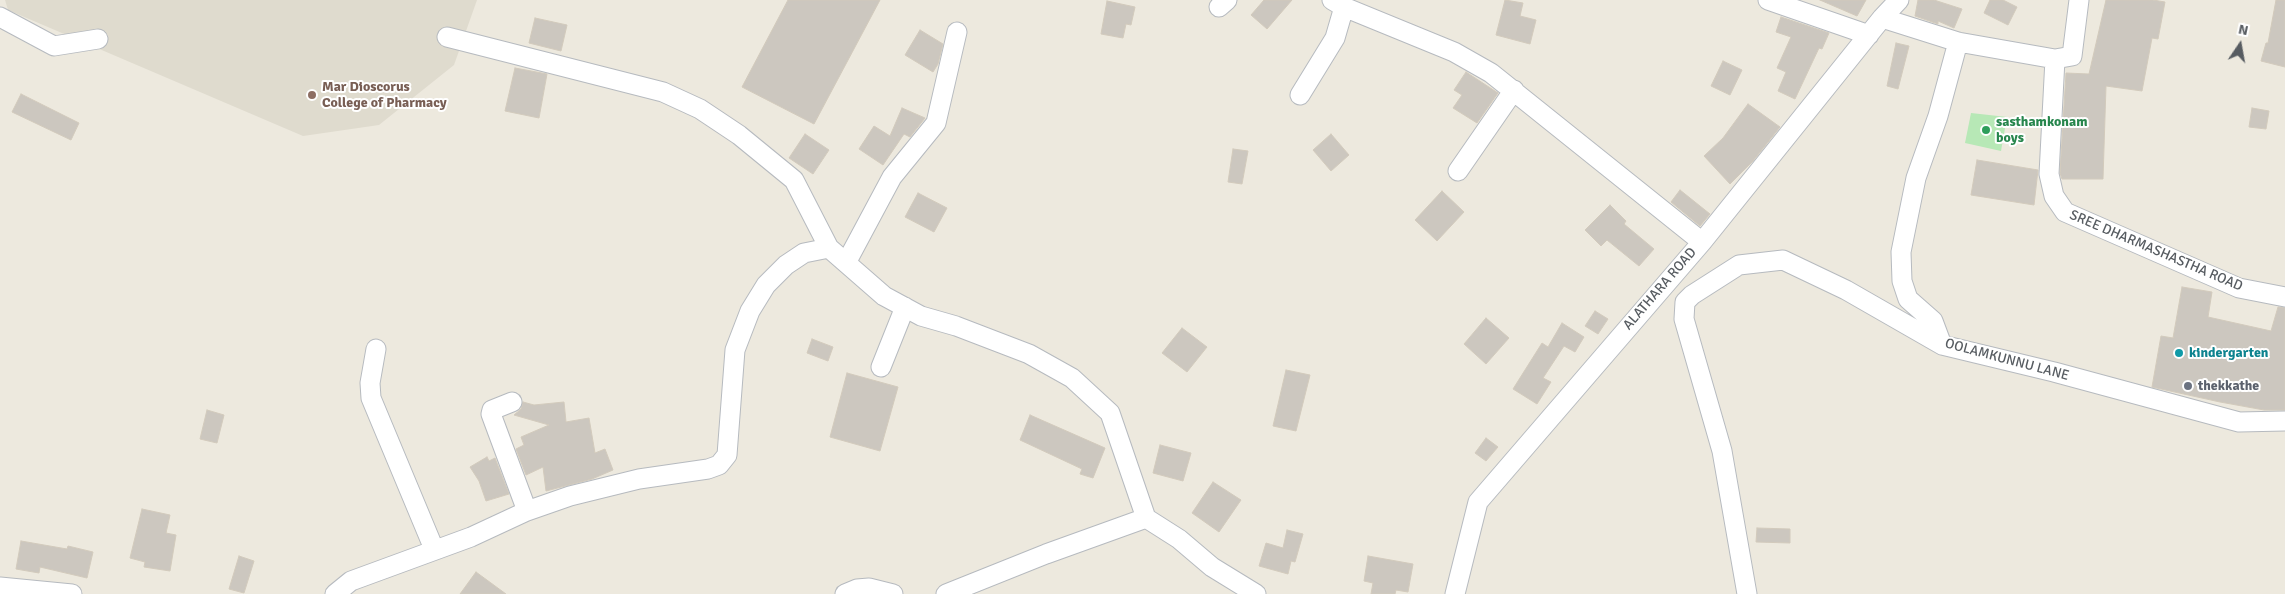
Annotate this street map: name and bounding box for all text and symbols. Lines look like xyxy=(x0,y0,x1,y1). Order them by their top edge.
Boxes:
north arrow xyxy=(2215,20,2265,70)
text: N xyxy=(2237,21,2250,39)
place label: Mar Dioscorus College of Pharmacy xyxy=(322,79,447,111)
marker: Mar Dioscorus College of Pharmacy xyxy=(306,89,318,101)
place label: sasthamkonam boys xyxy=(1996,114,2087,146)
marker: sasthamkonam boys xyxy=(1980,124,1992,136)
street label: SREE DHARMASHASTHA ROAD xyxy=(2067,207,2245,295)
street label: ALATHARA ROAD xyxy=(1620,245,1700,333)
street label: OOLAMKUNNU LANE xyxy=(1943,335,2071,385)
place label: kindergarten xyxy=(2189,345,2268,361)
marker: kindergarten xyxy=(2173,347,2185,359)
place label: thekkathe xyxy=(2198,378,2259,394)
marker: thekkathe xyxy=(2182,380,2194,392)

